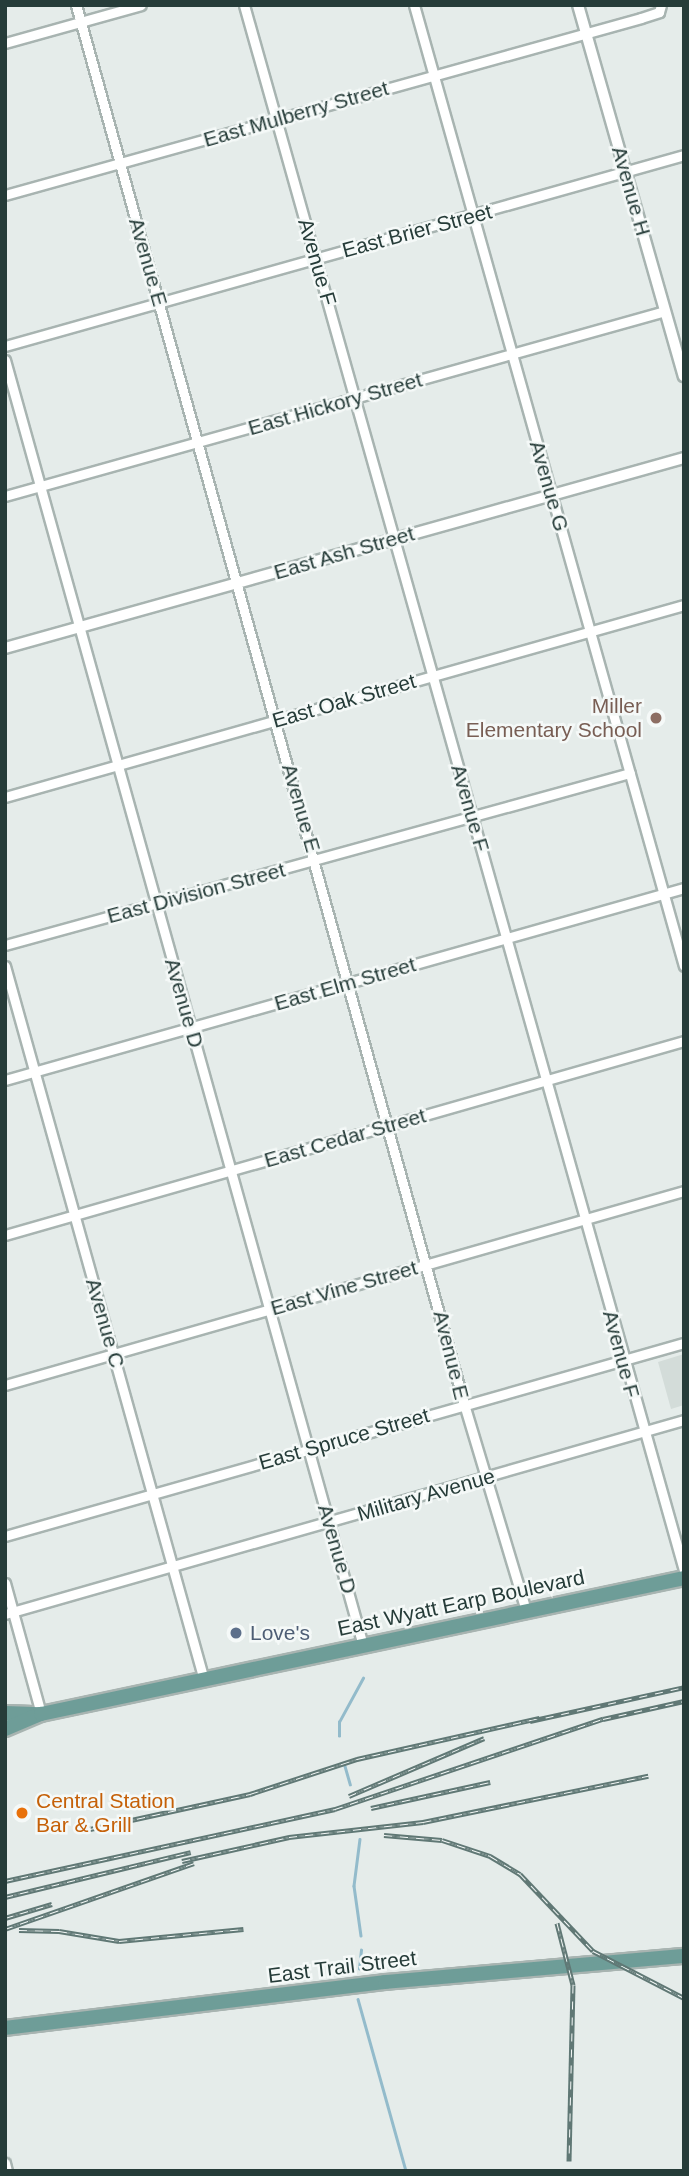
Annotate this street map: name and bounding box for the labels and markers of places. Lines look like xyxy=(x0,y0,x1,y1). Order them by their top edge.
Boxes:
place label: Miller Elementary School xyxy=(466,693,642,743)
marker: Miller Elementary School xyxy=(648,710,664,726)
place label: Love's xyxy=(250,1620,310,1646)
marker: Love's xyxy=(228,1625,244,1641)
place label: Central Station Bar & Grill xyxy=(36,1788,175,1838)
marker: Central Station Bar & Grill xyxy=(14,1805,30,1821)

